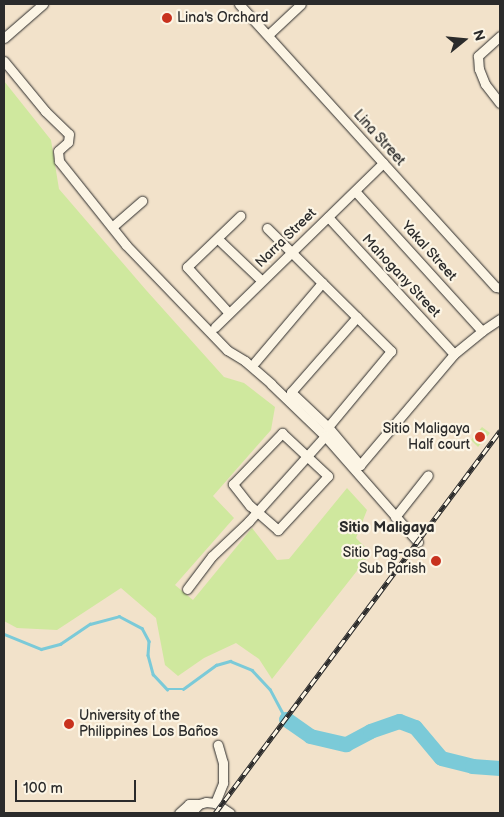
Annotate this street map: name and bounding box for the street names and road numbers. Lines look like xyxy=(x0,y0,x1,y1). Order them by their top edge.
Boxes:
street label: Lina Street xyxy=(350,107,408,169)
street label: Narra Street xyxy=(252,205,320,271)
street label: Yakal Street xyxy=(398,218,460,284)
street label: Mahogany Street xyxy=(358,231,444,321)

